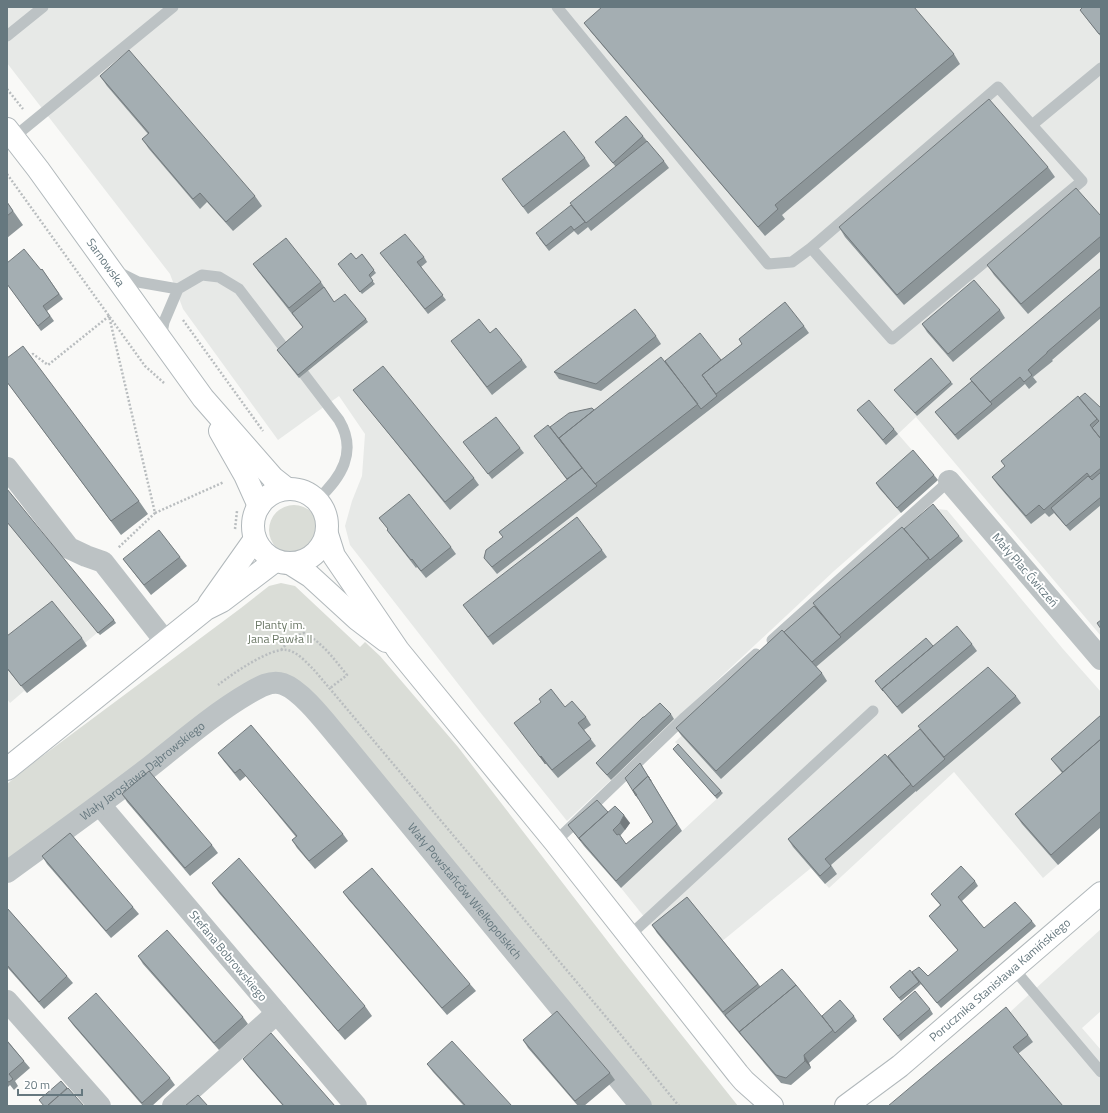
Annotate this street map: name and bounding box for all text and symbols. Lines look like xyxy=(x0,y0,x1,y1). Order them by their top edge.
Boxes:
street label: Sarnowska xyxy=(82,234,130,291)
street label: Mały Plac Ćwiczeń xyxy=(988,528,1063,611)
park label: Planty im. Jana Pawła II xyxy=(247,615,313,648)
street label: Wały Jarosława Dąbrowskiego xyxy=(76,716,209,825)
street label: Wały Powstańców Wielkopolskich xyxy=(403,818,527,963)
street label: Stefana Bobrowskiego xyxy=(185,906,272,1005)
street label: Porucznika Stanisława Kamińskiego xyxy=(925,913,1075,1046)
scale bar xyxy=(18,1071,82,1097)
text: 20 m xyxy=(24,1075,50,1094)

